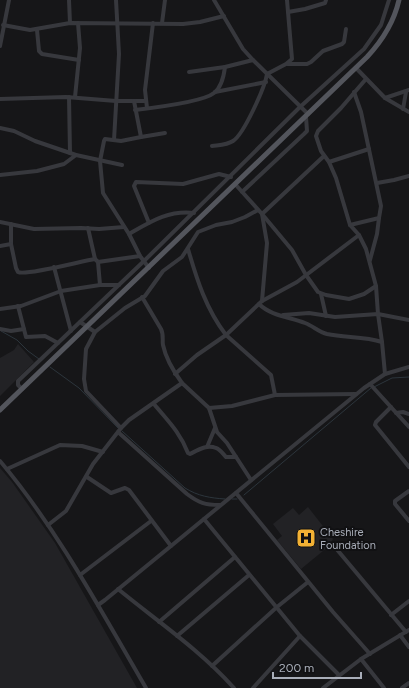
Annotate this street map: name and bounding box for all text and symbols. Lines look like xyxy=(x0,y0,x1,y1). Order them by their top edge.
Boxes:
place label: Cheshire Foundation xyxy=(320,526,376,552)
hospital icon: Cheshire Foundation xyxy=(295,527,317,549)
scale bar xyxy=(273,654,361,680)
text: 200 m xyxy=(279,661,314,675)

